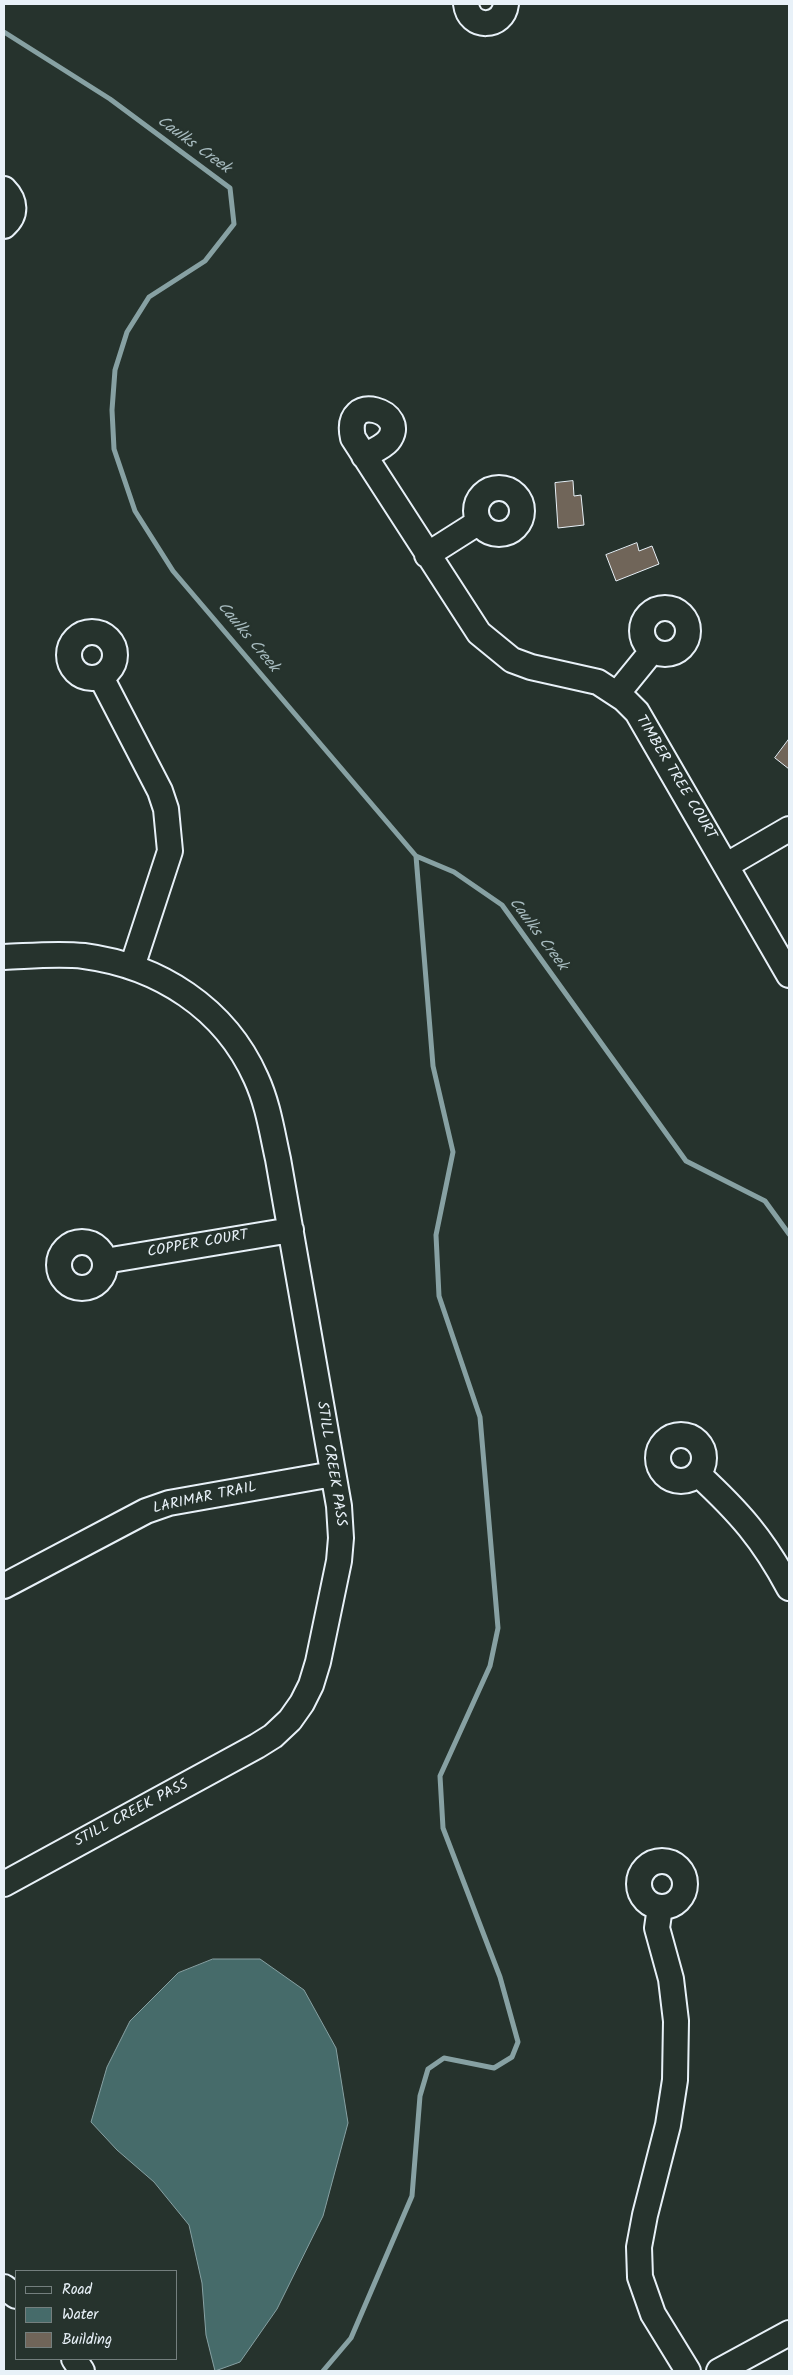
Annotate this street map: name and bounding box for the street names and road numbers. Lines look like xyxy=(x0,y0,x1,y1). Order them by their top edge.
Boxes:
street label: TIMBER TREE COURT xyxy=(631,713,719,843)
street label: COPPER COURT xyxy=(146,1227,250,1263)
street label: STILL CREEK PASS xyxy=(311,1400,349,1528)
street label: LARIMAR TRAIL xyxy=(152,1479,258,1519)
street label: STILL CREEK PASS xyxy=(72,1776,192,1852)

